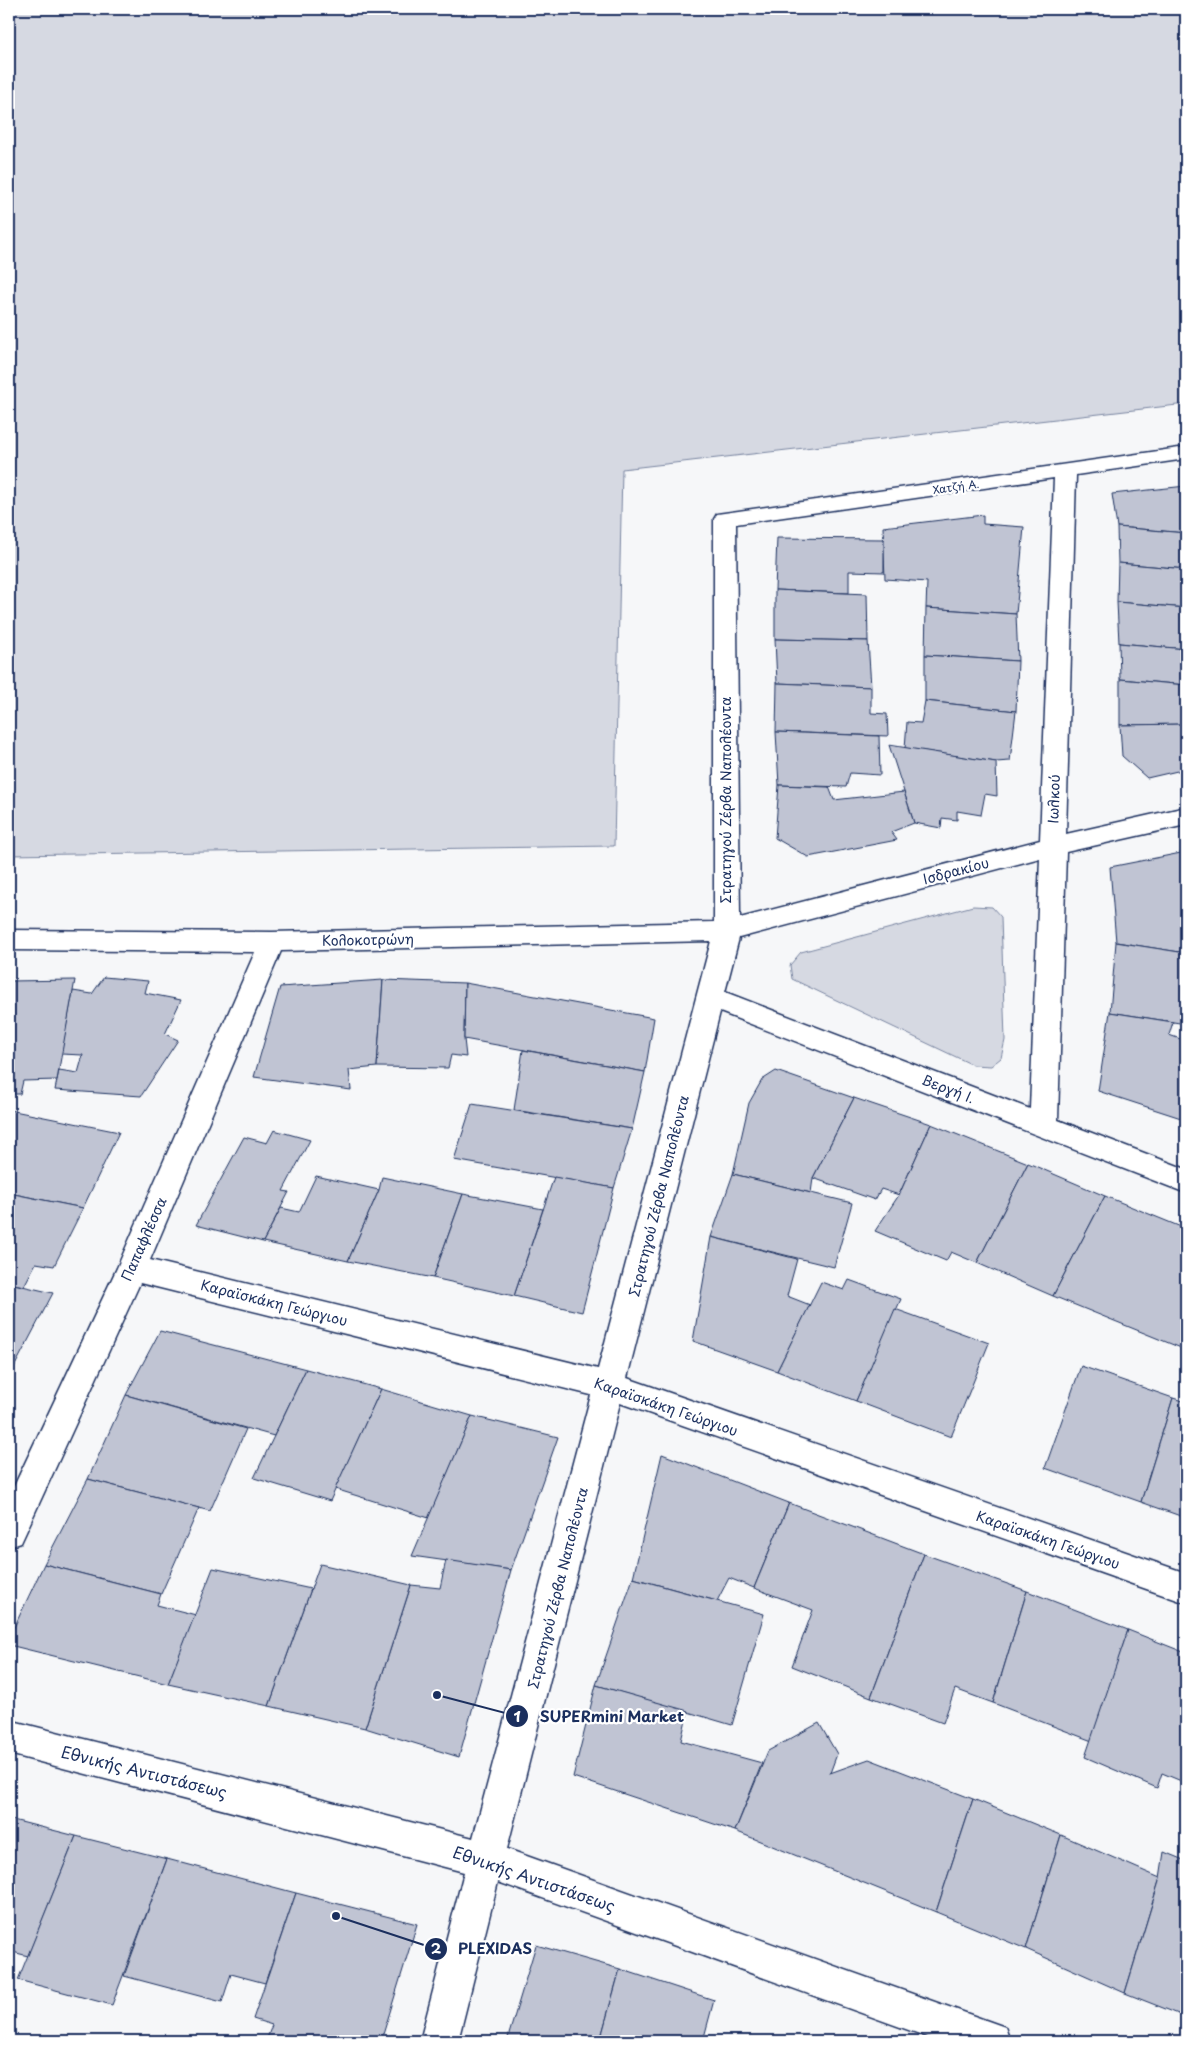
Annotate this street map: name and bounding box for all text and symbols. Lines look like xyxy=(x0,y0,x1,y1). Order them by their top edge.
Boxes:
street label: Χατζή Α. xyxy=(932,475,980,498)
street label: Στρατηγού Ζέρβα Ναπολέοντα xyxy=(715,697,736,903)
street label: Ιωλκού xyxy=(1042,774,1065,824)
street label: Ισδρακίου xyxy=(920,852,991,889)
street label: Κολοκοτρώνη xyxy=(322,928,414,951)
street label: Βεργή Ι. xyxy=(919,1069,978,1108)
street label: Στρατηγού Ζέρβα Ναπολέοντα xyxy=(623,1093,694,1299)
street label: Παπαφλέσσα xyxy=(116,1193,171,1284)
street label: Καραϊσκάκη Γεώργιου xyxy=(198,1274,350,1331)
street label: Καραϊσκάκη Γεώργιου xyxy=(591,1372,741,1441)
street label: Στρατηγού Ζέρβα Ναπολέοντα xyxy=(522,1485,593,1691)
street label: Καραϊσκάκη Γεώργιου xyxy=(973,1505,1123,1574)
callout: SUPERmini Market xyxy=(504,1701,694,1731)
text: 1 xyxy=(513,1704,521,1727)
text: SUPERmini Market xyxy=(540,1704,684,1727)
street label: Εθνικής Αντιστάσεως xyxy=(59,1739,230,1803)
street label: Εθνικής Αντιστάσεως xyxy=(450,1839,619,1917)
callout: PLEXIDAS xyxy=(423,1934,542,1964)
text: 2 xyxy=(431,1936,442,1959)
text: PLEXIDAS xyxy=(458,1936,532,1959)

